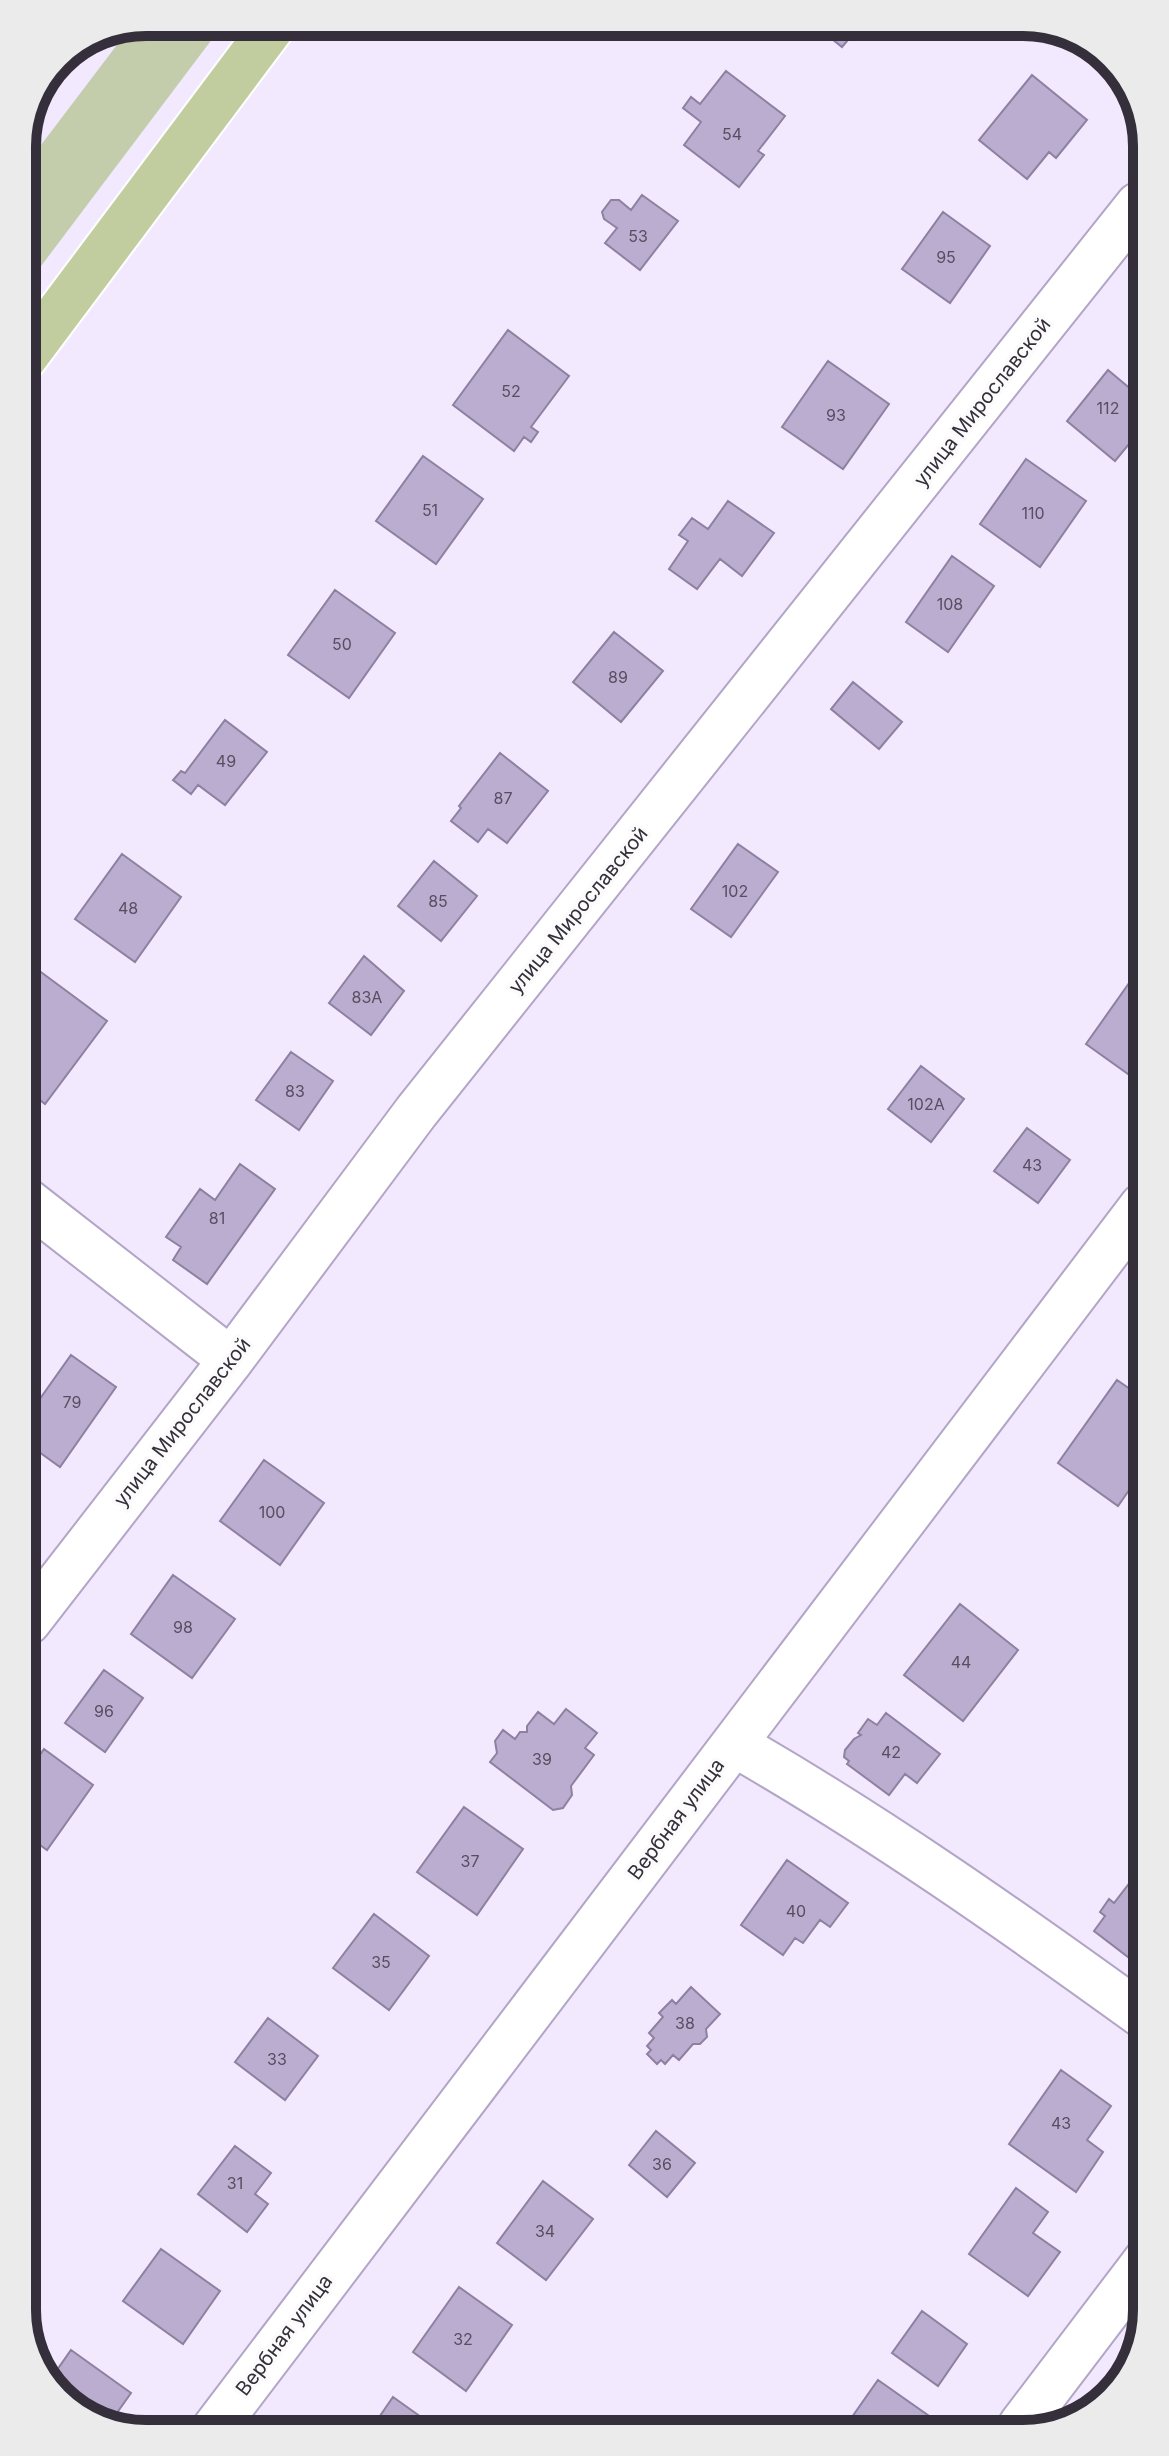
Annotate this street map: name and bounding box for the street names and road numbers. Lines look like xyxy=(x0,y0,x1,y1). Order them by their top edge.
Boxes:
street label: улица Мирославской xyxy=(909,313,1055,491)
street label: улица Мирославской xyxy=(503,822,653,998)
street label: улица Мирославской xyxy=(109,1333,255,1511)
street label: Вербная улица xyxy=(623,1754,729,1884)
street label: Вербная улица xyxy=(231,2270,337,2400)

